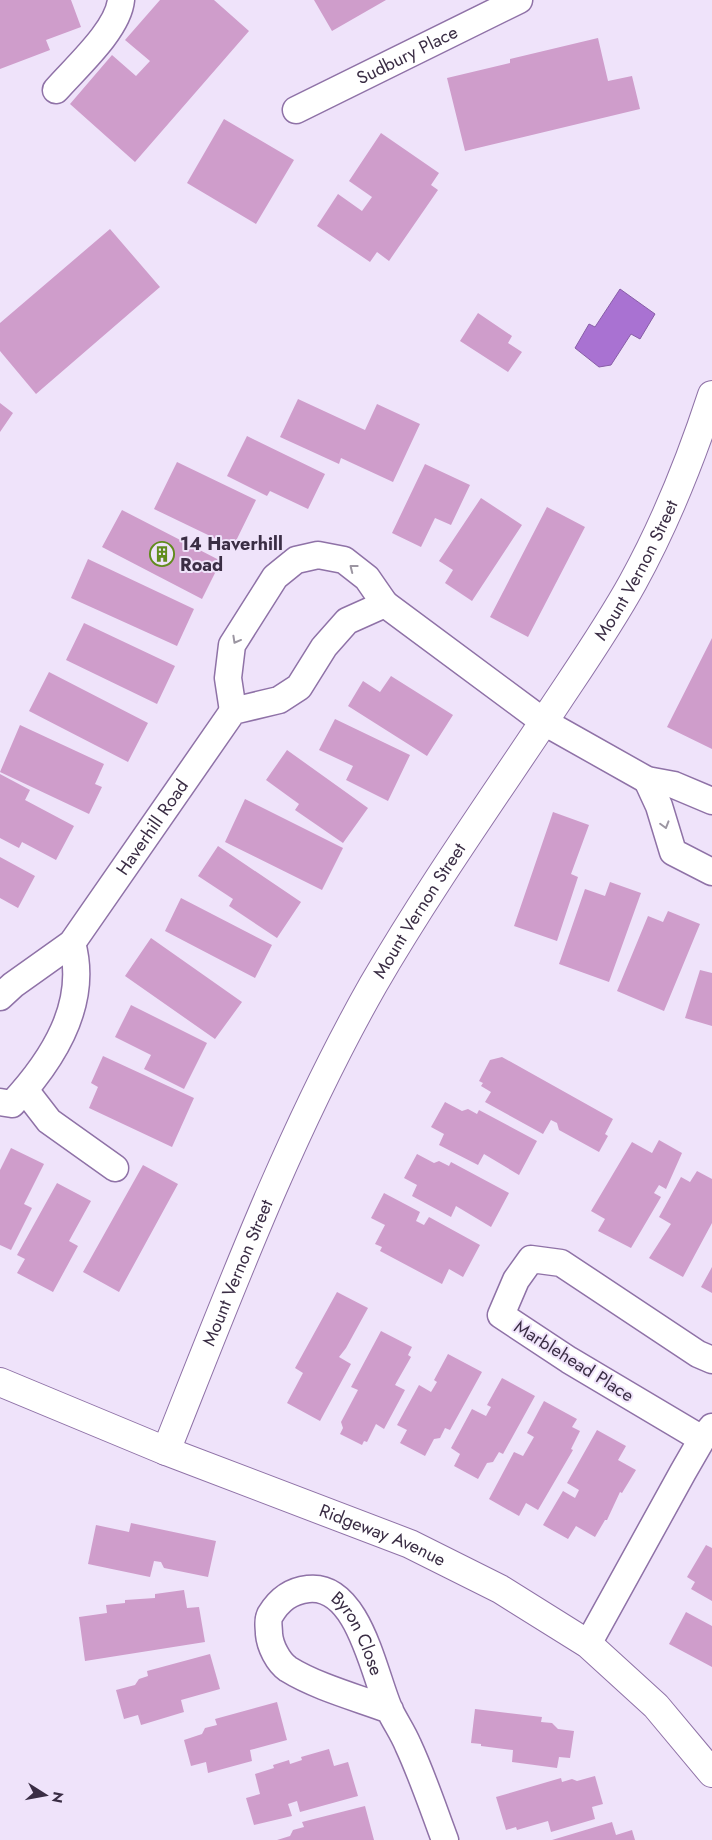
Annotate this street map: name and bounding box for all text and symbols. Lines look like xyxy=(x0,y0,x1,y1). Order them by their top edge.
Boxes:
street label: Sudbury Place xyxy=(352,19,462,91)
street label: Mount Vernon Street xyxy=(588,495,685,646)
place label: 14 Haverhill Road xyxy=(180,531,283,578)
building icon: 14 Haverhill Road xyxy=(149,541,175,567)
one-way arrow xyxy=(350,565,359,573)
one-way arrow xyxy=(232,635,242,644)
street label: Haverhill Road xyxy=(110,774,195,880)
one-way arrow xyxy=(659,820,669,829)
street label: Mount Vernon Street xyxy=(367,837,472,983)
street label: Mount Vernon Street xyxy=(196,1195,280,1350)
street label: Marblehead Place xyxy=(509,1314,639,1408)
street label: Ridgeway Avenue xyxy=(315,1498,450,1573)
street label: Byron Close xyxy=(326,1585,389,1679)
north arrow xyxy=(20,1770,70,1820)
text: N xyxy=(47,1790,69,1805)

